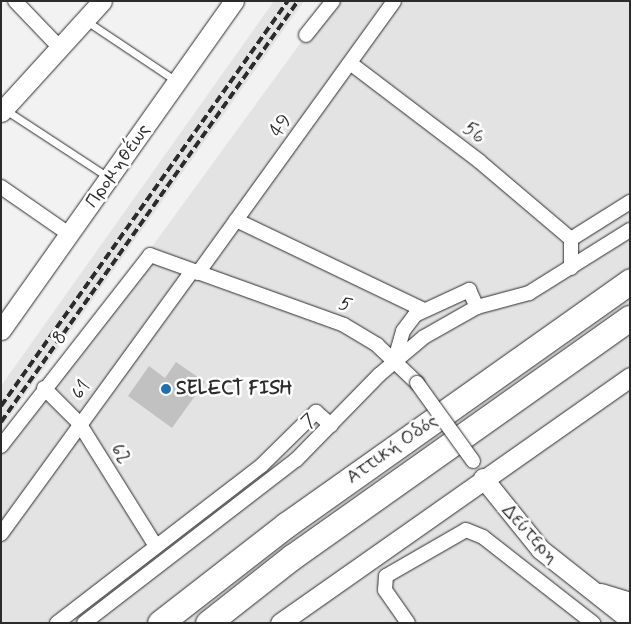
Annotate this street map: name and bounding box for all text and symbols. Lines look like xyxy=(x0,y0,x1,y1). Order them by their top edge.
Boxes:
street label: 49 xyxy=(265,110,297,142)
street label: 56 xyxy=(458,117,490,149)
street label: Προμηθέως xyxy=(81,120,155,212)
street label: 5 xyxy=(335,292,355,318)
street label: 8 xyxy=(48,327,72,349)
street label: 61 xyxy=(67,376,95,404)
place label: SELECT FISH xyxy=(176,378,291,400)
marker: SELECT FISH xyxy=(160,383,172,395)
street label: 7 xyxy=(297,409,321,433)
street label: Αττική Οδός xyxy=(342,409,442,489)
street label: 62 xyxy=(105,440,135,468)
street label: Δεύτερη xyxy=(497,499,563,569)

